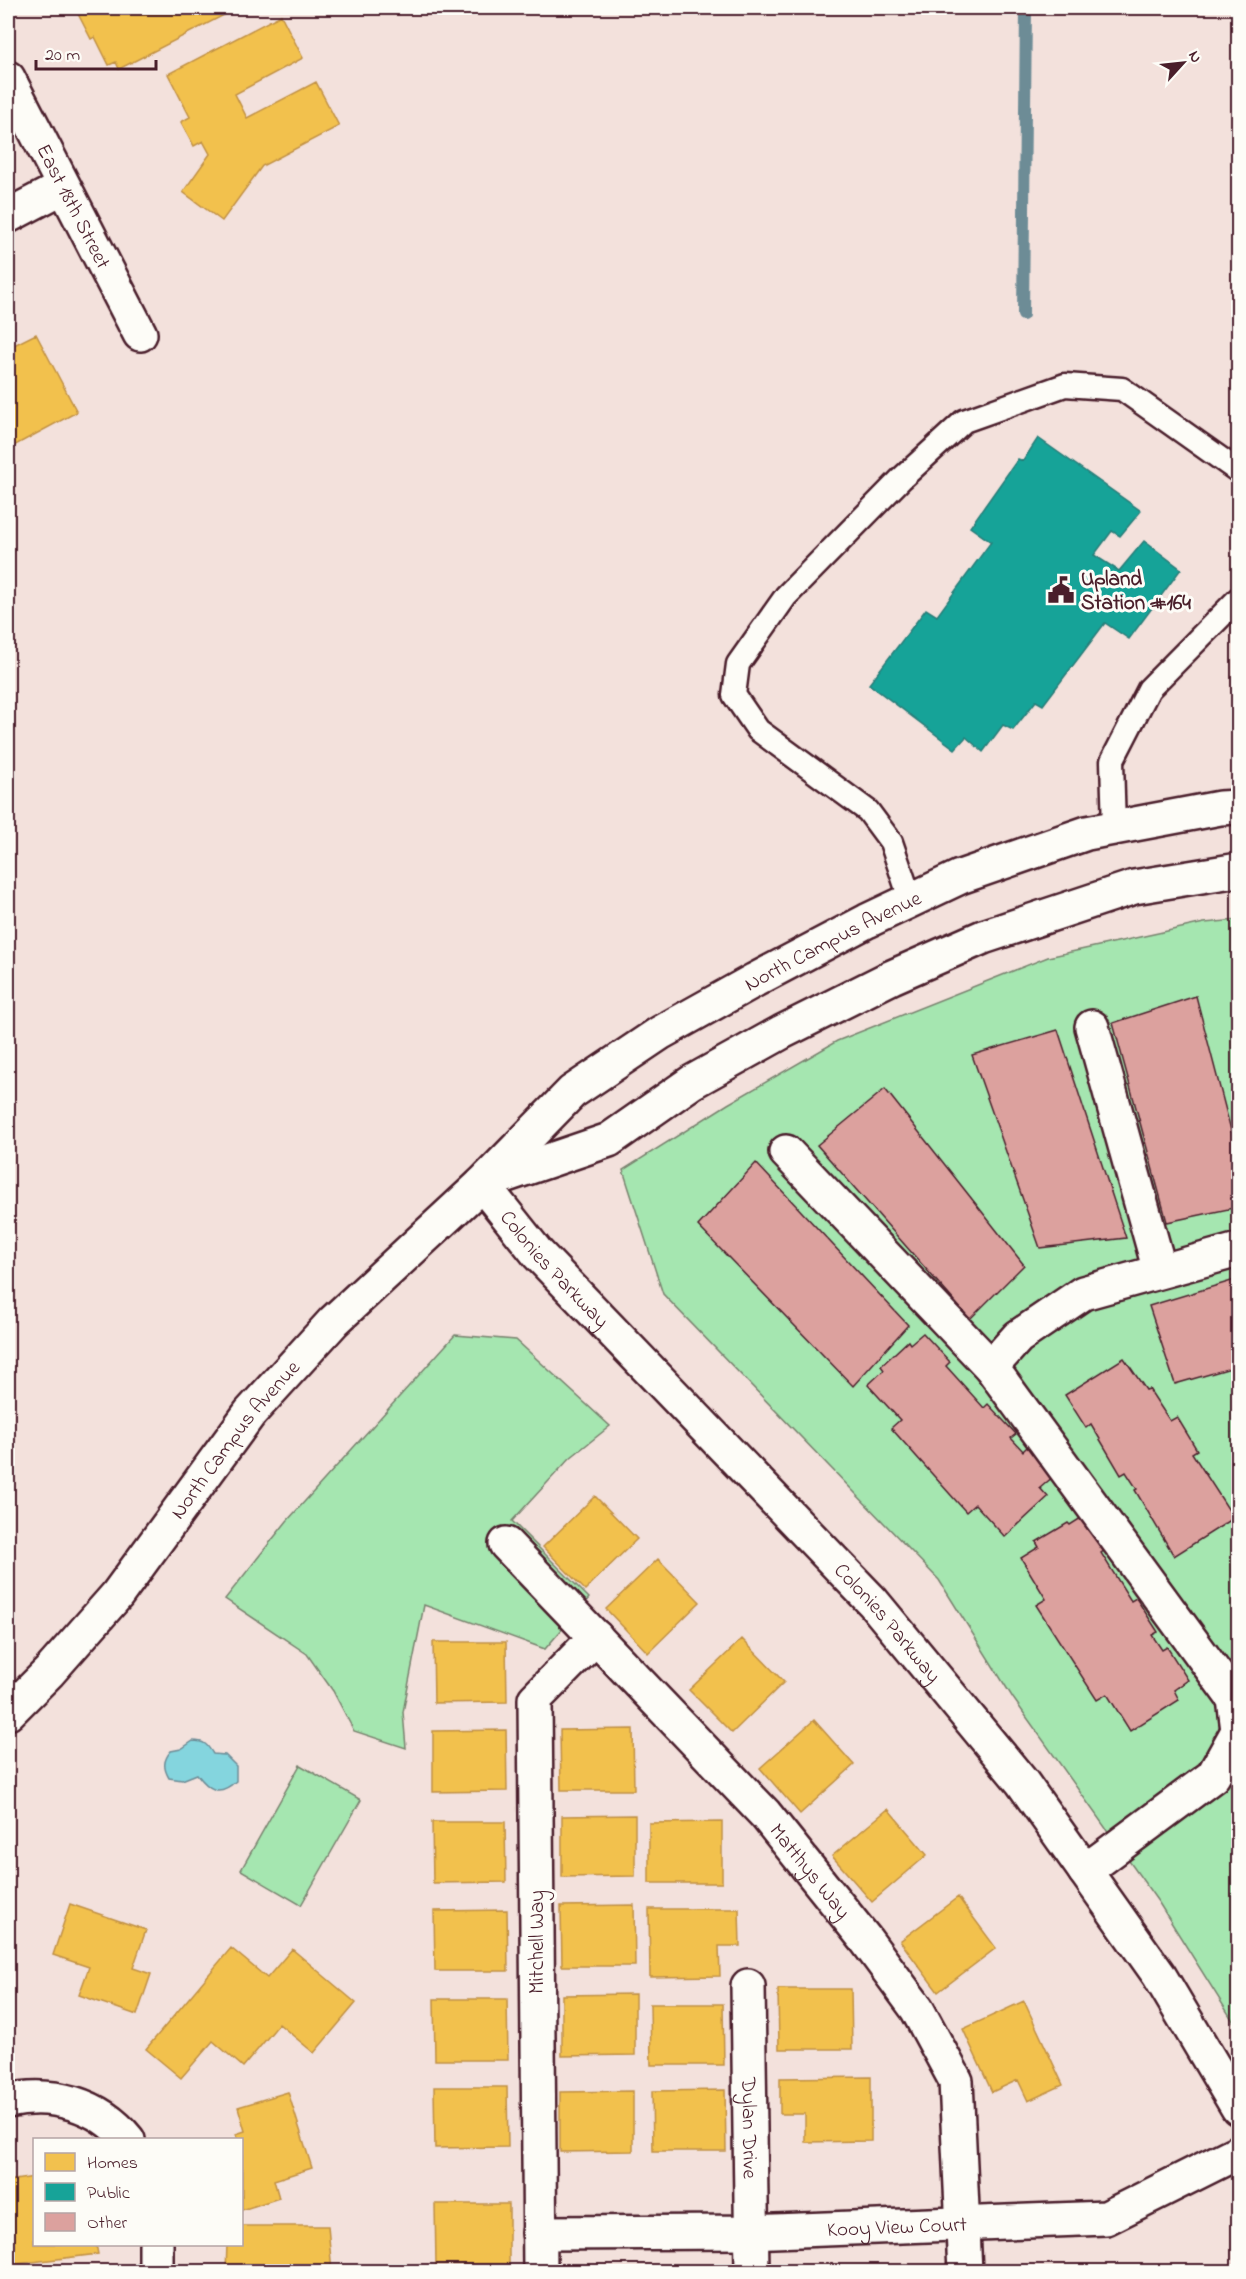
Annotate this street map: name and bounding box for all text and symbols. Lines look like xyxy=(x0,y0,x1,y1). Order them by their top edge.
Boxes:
scale bar xyxy=(36,33,156,71)
north arrow xyxy=(1153,33,1213,93)
text: 20 m xyxy=(45,43,80,69)
text: N xyxy=(1181,47,1208,68)
street label: East 18th Street xyxy=(28,139,117,275)
place label: Upland Station #164 xyxy=(1081,565,1191,619)
public building icon: Upland Station #164 xyxy=(1046,575,1076,605)
street label: North Campus Avenue xyxy=(740,884,927,1000)
street label: Colonies Parkway xyxy=(492,1205,615,1338)
street label: North Campus Avenue xyxy=(164,1354,308,1526)
street label: Colonies Parkway xyxy=(826,1557,947,1692)
street label: Matthys Way xyxy=(761,1818,857,1928)
street label: Mitchell Way xyxy=(523,1890,555,1994)
street label: Dylan Drive xyxy=(730,2076,764,2180)
legend xyxy=(33,2138,243,2246)
text: Homes xyxy=(87,2151,138,2177)
text: Public xyxy=(87,2181,130,2207)
street label: Kooy View Court xyxy=(826,2210,968,2247)
text: Other xyxy=(87,2211,127,2237)

